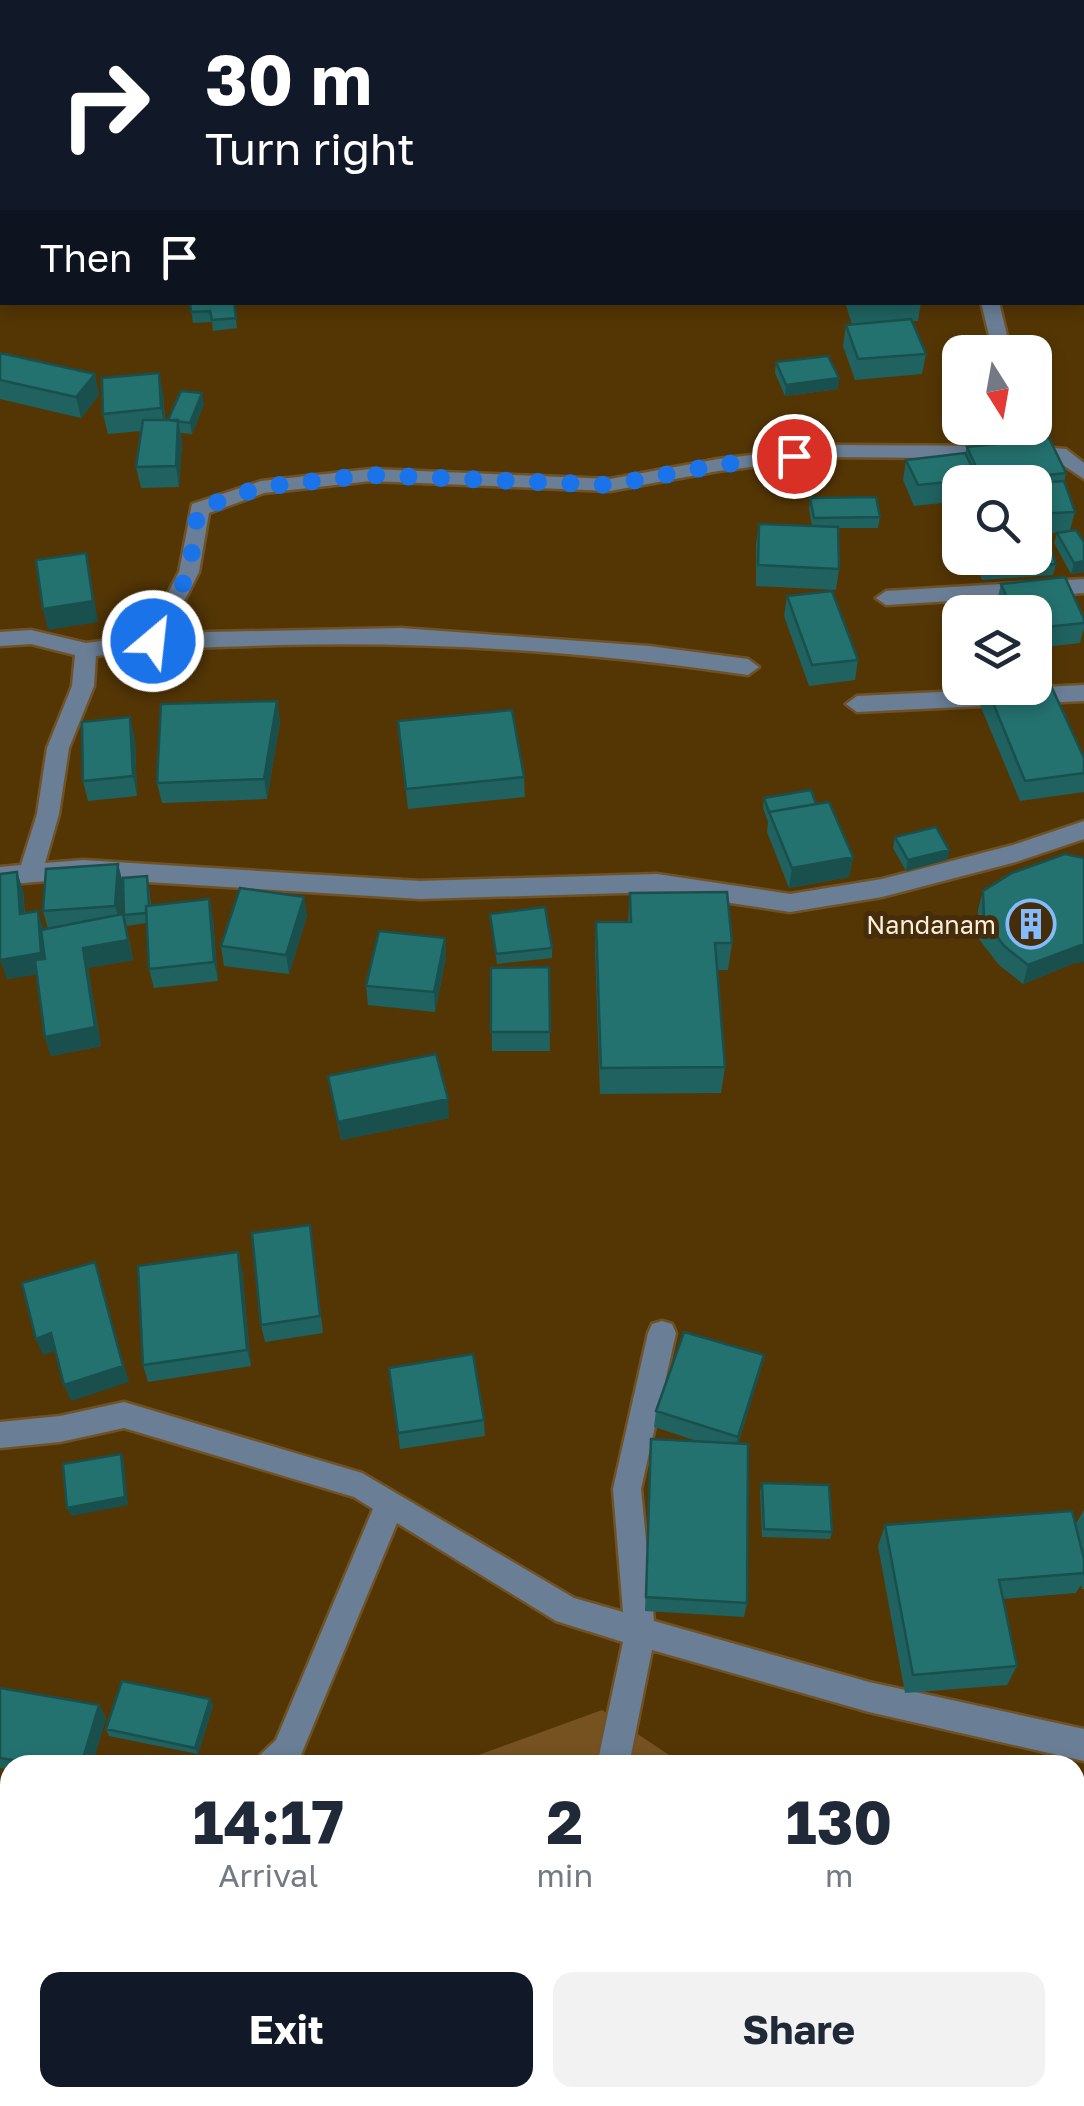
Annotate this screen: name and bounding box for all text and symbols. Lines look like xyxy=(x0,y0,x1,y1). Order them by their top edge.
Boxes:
text: 30 m xyxy=(205,36,372,120)
icon: right xyxy=(40,40,170,170)
text: Turn right xyxy=(205,121,415,175)
icon: arrive xyxy=(152,230,207,285)
text: Then xyxy=(40,235,132,280)
north arrow xyxy=(942,335,1052,445)
map controls xyxy=(942,335,1052,705)
pin xyxy=(752,414,837,499)
icon: arrive xyxy=(767,429,822,484)
button: search xyxy=(942,465,1052,575)
position arrow xyxy=(101,589,205,693)
button: layers xyxy=(942,595,1052,705)
building icon: Nandanam xyxy=(1005,898,1057,950)
place label: Nandanam xyxy=(866,909,996,940)
text: 14:17 xyxy=(193,1785,344,1857)
text: 2 xyxy=(547,1785,583,1857)
text: 130 xyxy=(786,1785,892,1857)
text: Arrival xyxy=(218,1856,318,1894)
text: min xyxy=(537,1856,593,1894)
text: m xyxy=(825,1856,853,1894)
button: Exit xyxy=(40,1972,533,2087)
button: Share xyxy=(553,1972,1045,2087)

